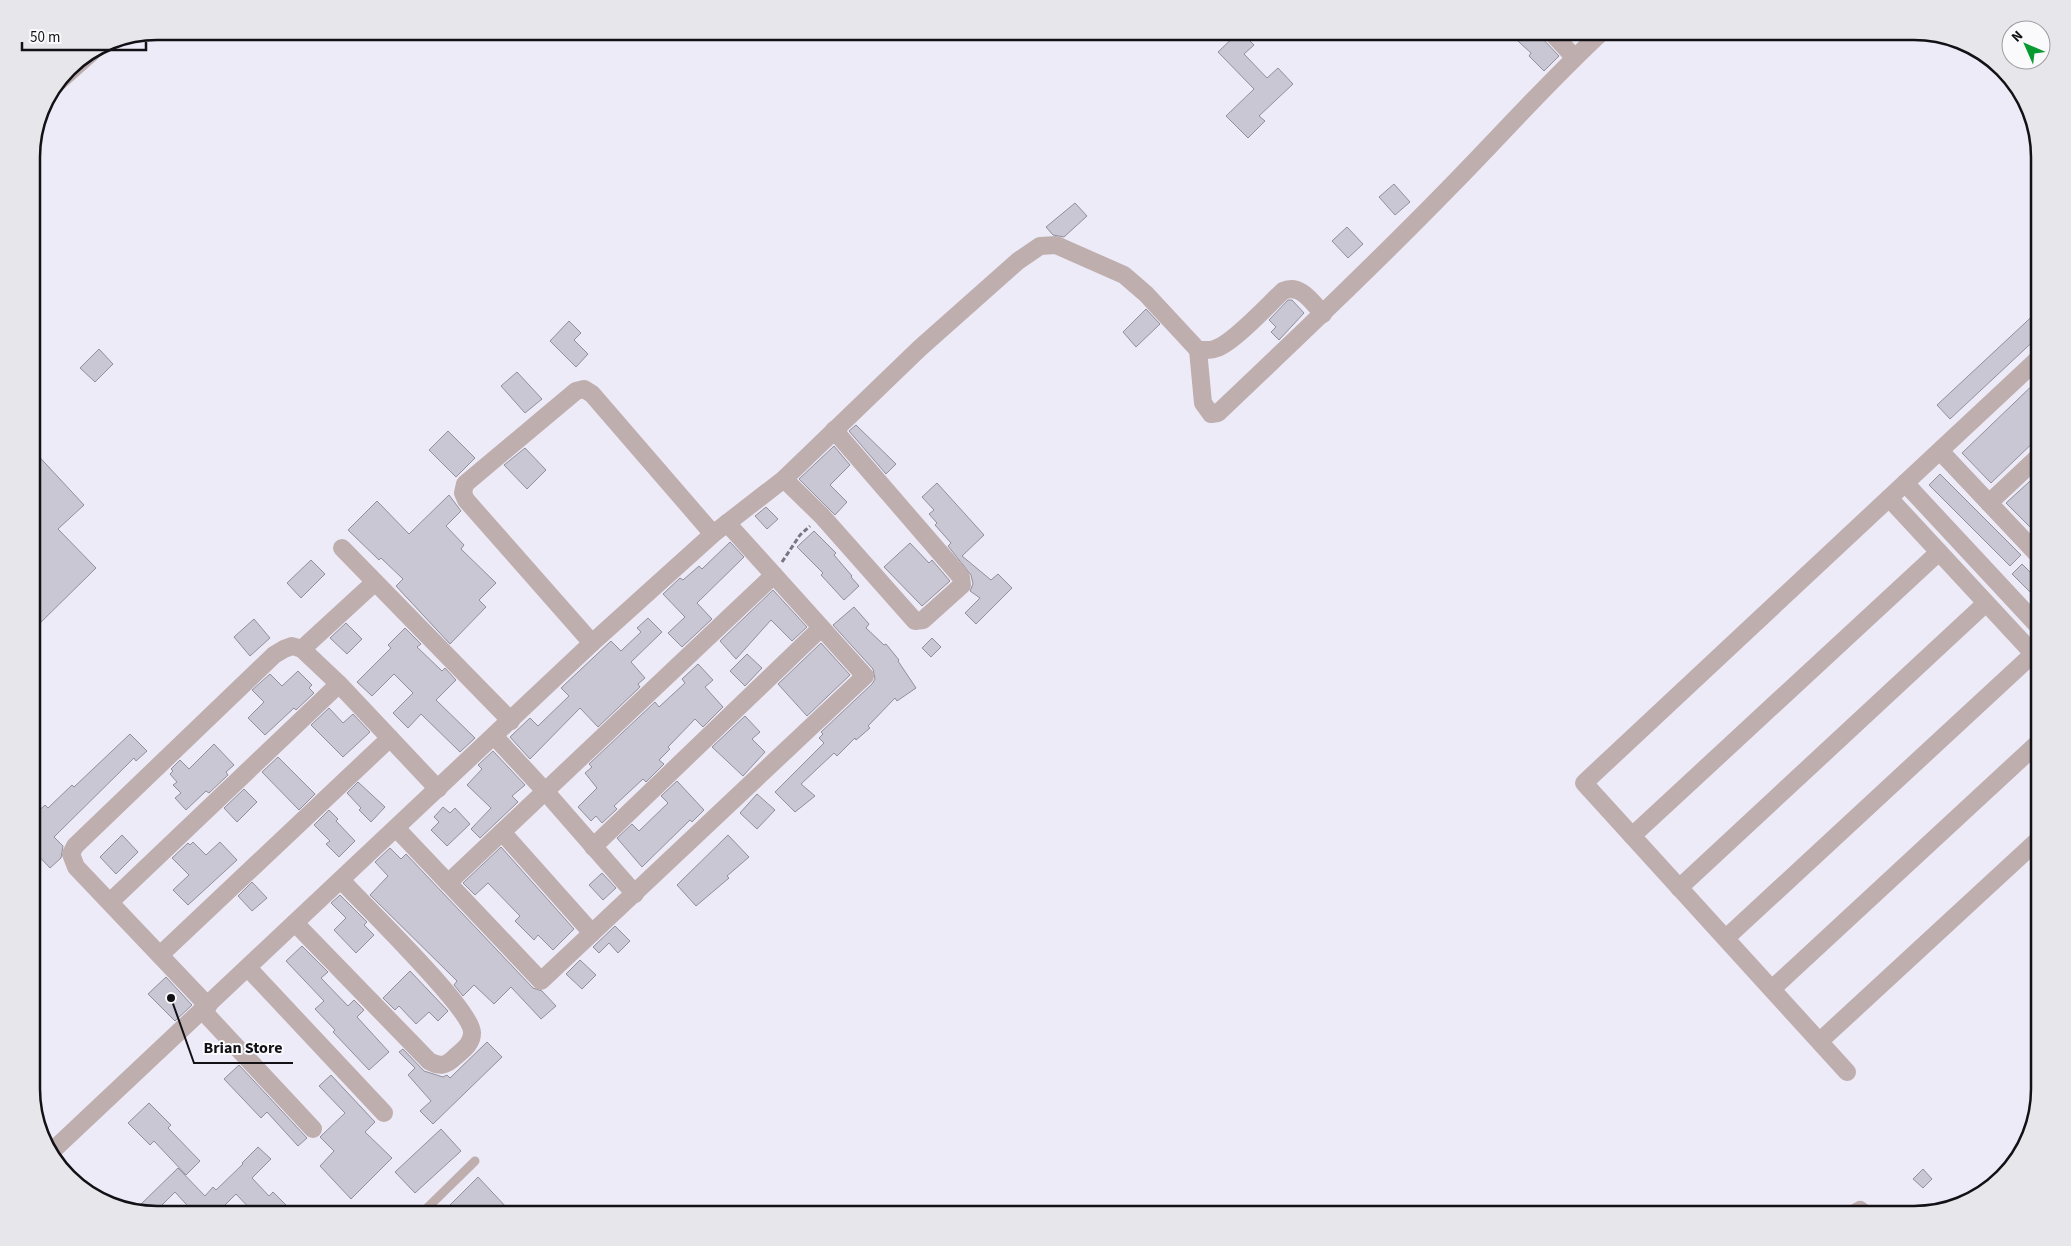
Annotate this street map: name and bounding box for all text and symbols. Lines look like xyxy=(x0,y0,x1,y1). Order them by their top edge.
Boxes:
scale bar xyxy=(22,20,146,52)
north arrow xyxy=(2001,20,2051,70)
text: N xyxy=(2007,26,2028,47)
text: 50 m xyxy=(30,27,60,48)
callout: Brian Store xyxy=(194,1032,293,1063)
text: Brian Store xyxy=(204,1037,282,1059)

